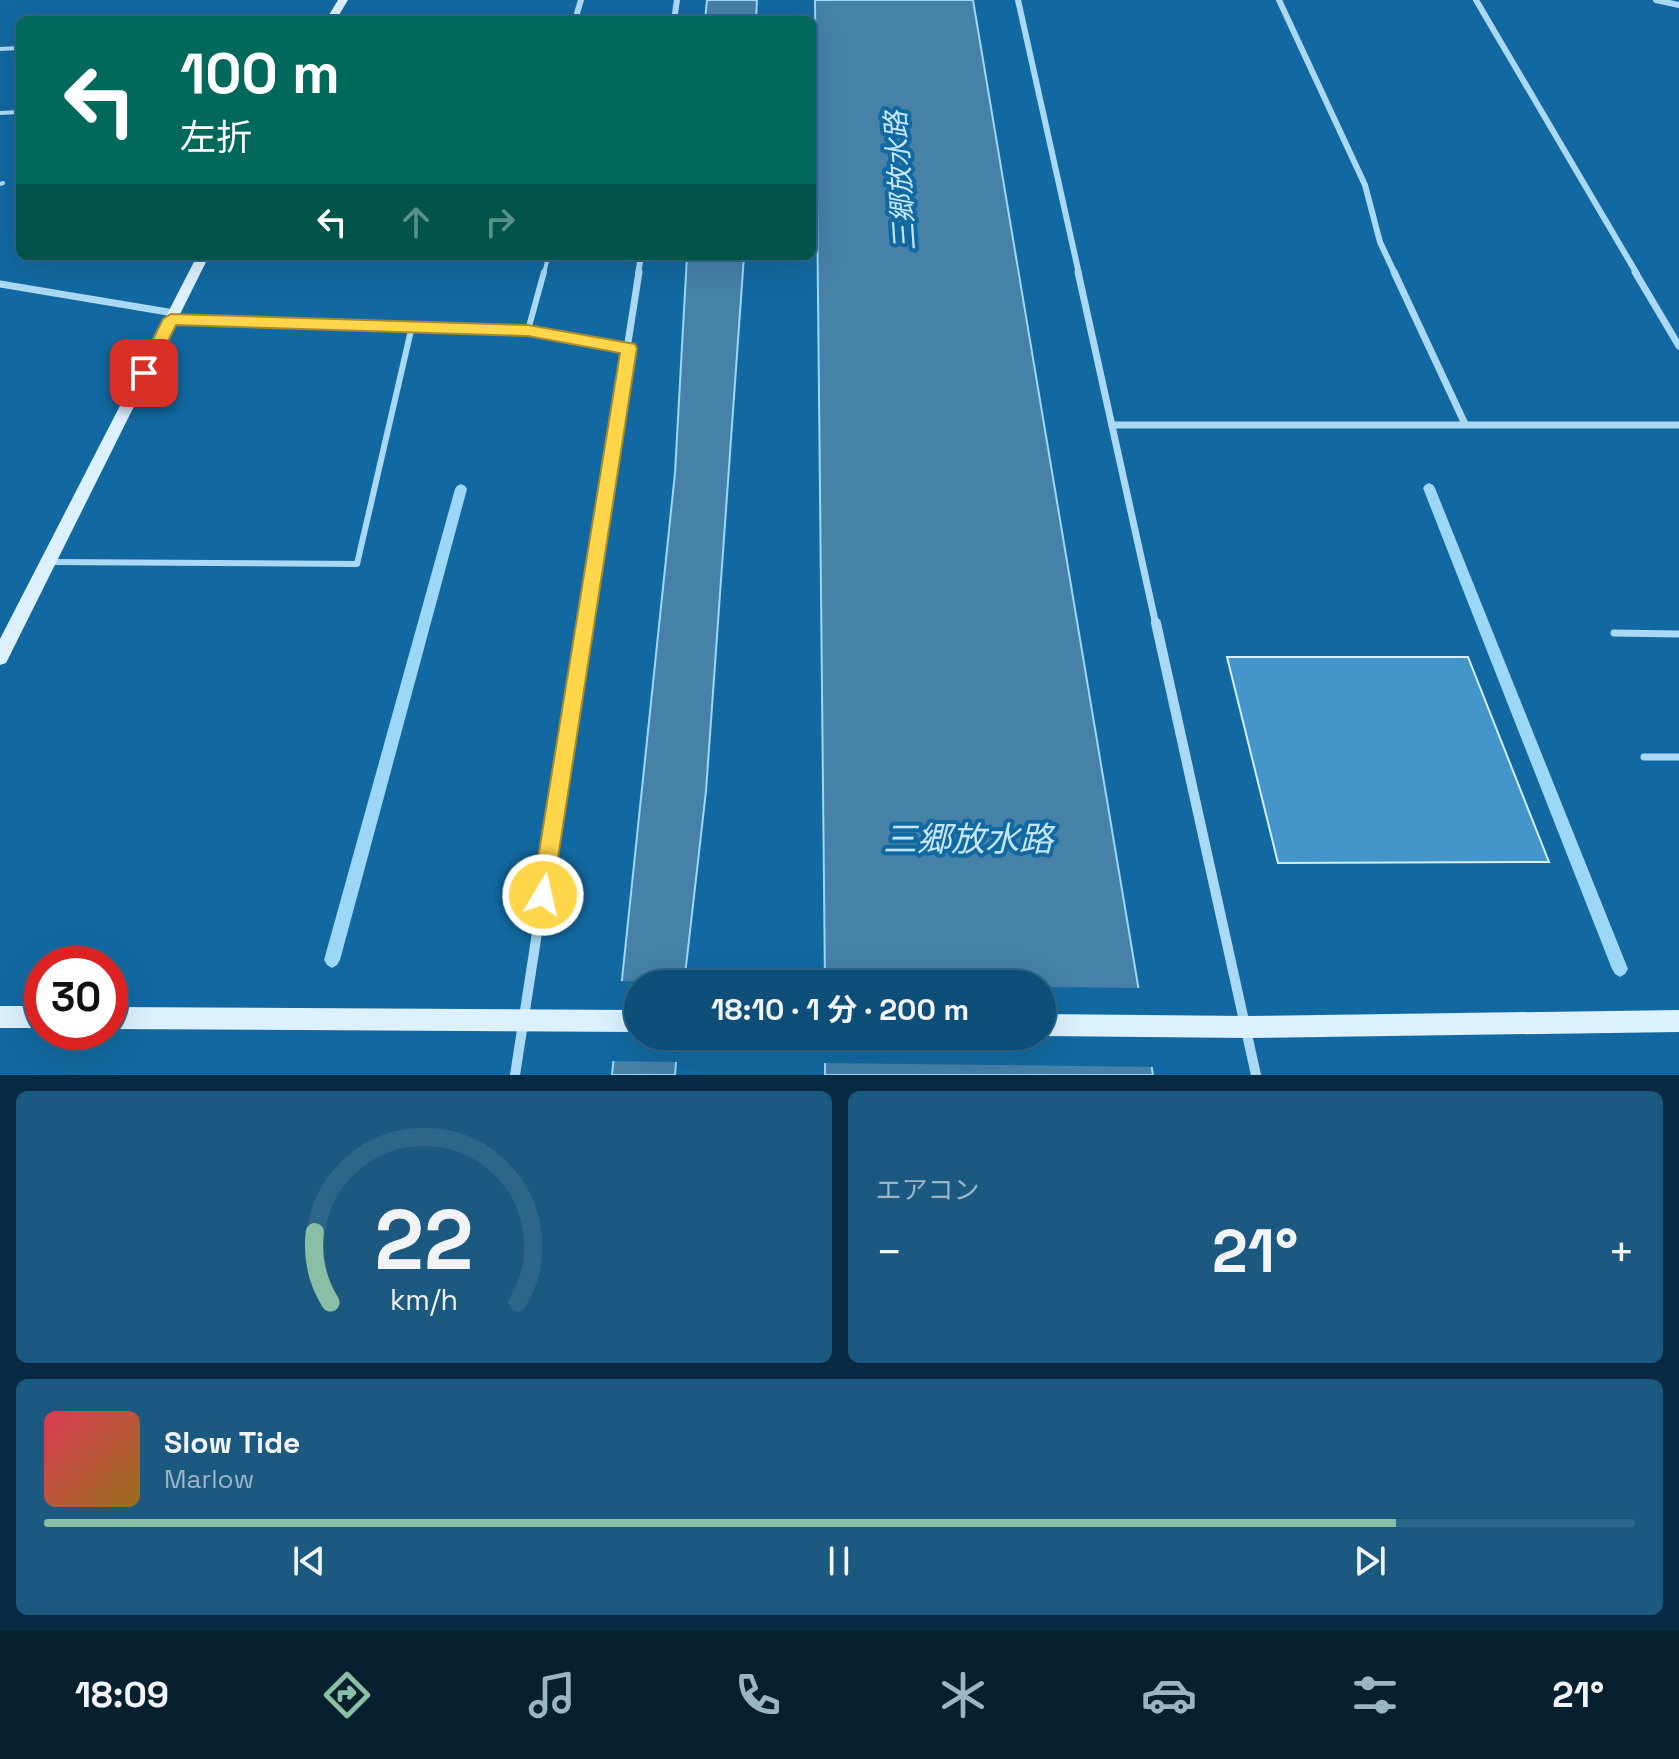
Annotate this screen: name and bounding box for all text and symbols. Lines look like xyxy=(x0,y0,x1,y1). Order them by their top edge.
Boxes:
text: 100 m xyxy=(180,38,340,109)
icon: left xyxy=(48,48,152,152)
water label: 三郷放水路 xyxy=(877,108,923,252)
text: 左折 xyxy=(180,115,252,161)
icon: left xyxy=(310,200,354,244)
icon: ahead xyxy=(394,200,438,244)
icon: right xyxy=(478,200,522,244)
pin xyxy=(110,339,178,407)
icon: arrive xyxy=(122,351,166,395)
water label: 三郷放水路 xyxy=(883,818,1056,861)
position arrow xyxy=(501,853,585,937)
speed limit sign: 30 xyxy=(24,946,128,1050)
text: 18:10 · 1 分 · 200 m xyxy=(711,990,969,1029)
text: エアコン xyxy=(876,1173,980,1207)
text: 22 xyxy=(374,1187,473,1293)
text: 21° xyxy=(1212,1213,1298,1290)
text: − xyxy=(876,1224,903,1280)
text: + xyxy=(1608,1224,1635,1280)
text: km/h xyxy=(390,1282,458,1318)
text: Slow Tide xyxy=(164,1423,300,1462)
text: Marlow xyxy=(164,1462,254,1496)
icon: previous xyxy=(287,1539,331,1583)
icon: pause xyxy=(817,1539,861,1583)
icon: next xyxy=(1348,1539,1392,1583)
icon: directions xyxy=(319,1667,375,1723)
icon: music xyxy=(524,1667,580,1723)
icon: phone xyxy=(730,1667,786,1723)
icon: climate xyxy=(935,1667,991,1723)
icon: car xyxy=(1141,1667,1197,1723)
icon: filters xyxy=(1347,1667,1403,1723)
text: 18:09 xyxy=(75,1672,169,1718)
text: 21° xyxy=(1552,1672,1604,1718)

